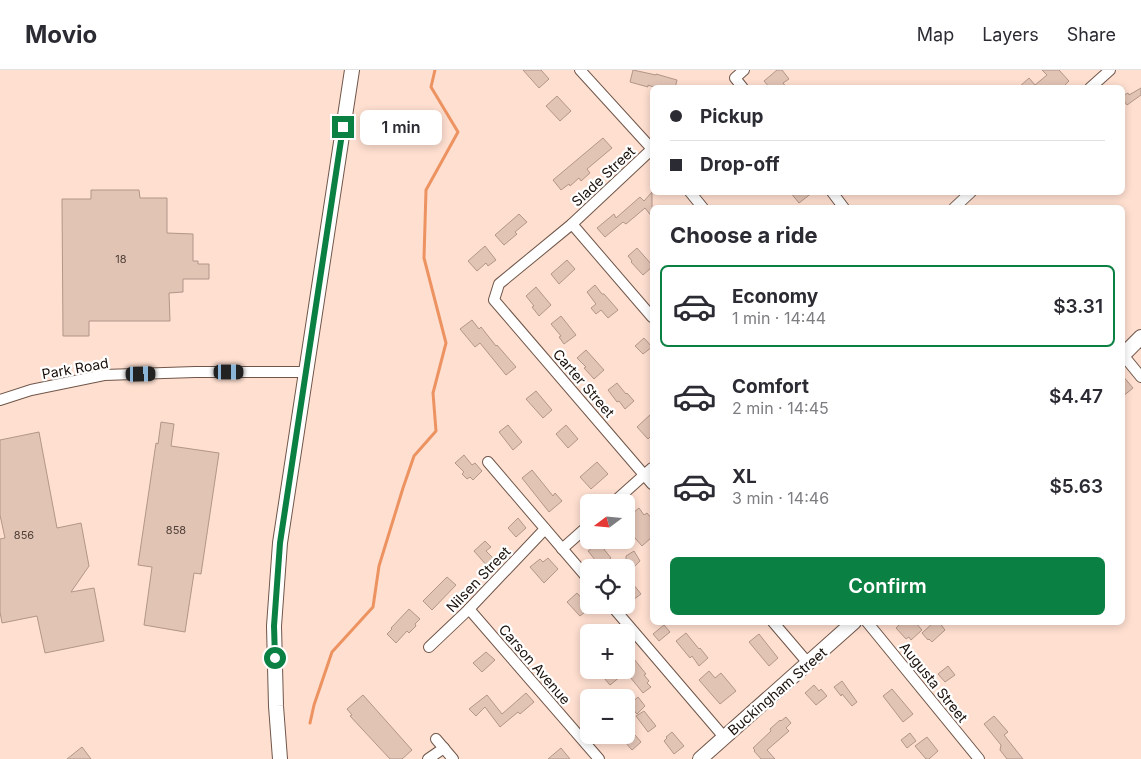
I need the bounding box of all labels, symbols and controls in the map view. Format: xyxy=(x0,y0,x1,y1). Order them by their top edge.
text: Movio xyxy=(25,20,97,49)
text: Map xyxy=(917,24,954,45)
text: Layers xyxy=(982,24,1039,45)
text: Share xyxy=(1067,24,1116,45)
text: Pickup xyxy=(700,105,763,128)
callout: 1 min xyxy=(360,110,443,144)
route end xyxy=(332,116,354,138)
text: 1 min xyxy=(381,117,421,137)
street label: Slade Street xyxy=(568,142,639,210)
text: Drop-off xyxy=(700,153,780,176)
text: Choose a ride xyxy=(670,222,818,248)
house number: 18 xyxy=(115,252,127,266)
icon: car xyxy=(672,284,717,329)
text: Economy xyxy=(732,285,818,308)
text: $3.31 xyxy=(1053,295,1103,318)
text: 1 min · 14:44 xyxy=(732,308,826,328)
street label: Carter Street xyxy=(550,345,619,421)
street label: Park Road xyxy=(40,354,110,382)
car xyxy=(214,365,244,380)
car xyxy=(125,366,156,382)
icon: car xyxy=(672,374,717,419)
text: Comfort xyxy=(732,375,809,398)
text: $4.47 xyxy=(1049,385,1103,408)
text: 2 min · 14:45 xyxy=(732,398,829,418)
icon: car xyxy=(672,464,717,509)
text: XL xyxy=(732,465,757,488)
text: $5.63 xyxy=(1049,475,1103,498)
text: 3 min · 14:46 xyxy=(732,488,829,508)
north arrow xyxy=(580,494,635,549)
map controls xyxy=(580,494,635,744)
house number: 858 xyxy=(166,523,186,537)
house number: 856 xyxy=(14,528,34,542)
street label: Nilsen Street xyxy=(442,542,514,615)
button: Confirm xyxy=(670,557,1105,615)
button: locate xyxy=(580,559,635,614)
street label: Carson Avenue xyxy=(496,620,574,708)
button: + xyxy=(580,624,635,679)
street label: Augusta Street xyxy=(897,639,972,726)
street label: Buckingham Street xyxy=(724,643,830,738)
route start xyxy=(264,647,286,669)
button: − xyxy=(580,689,635,744)

